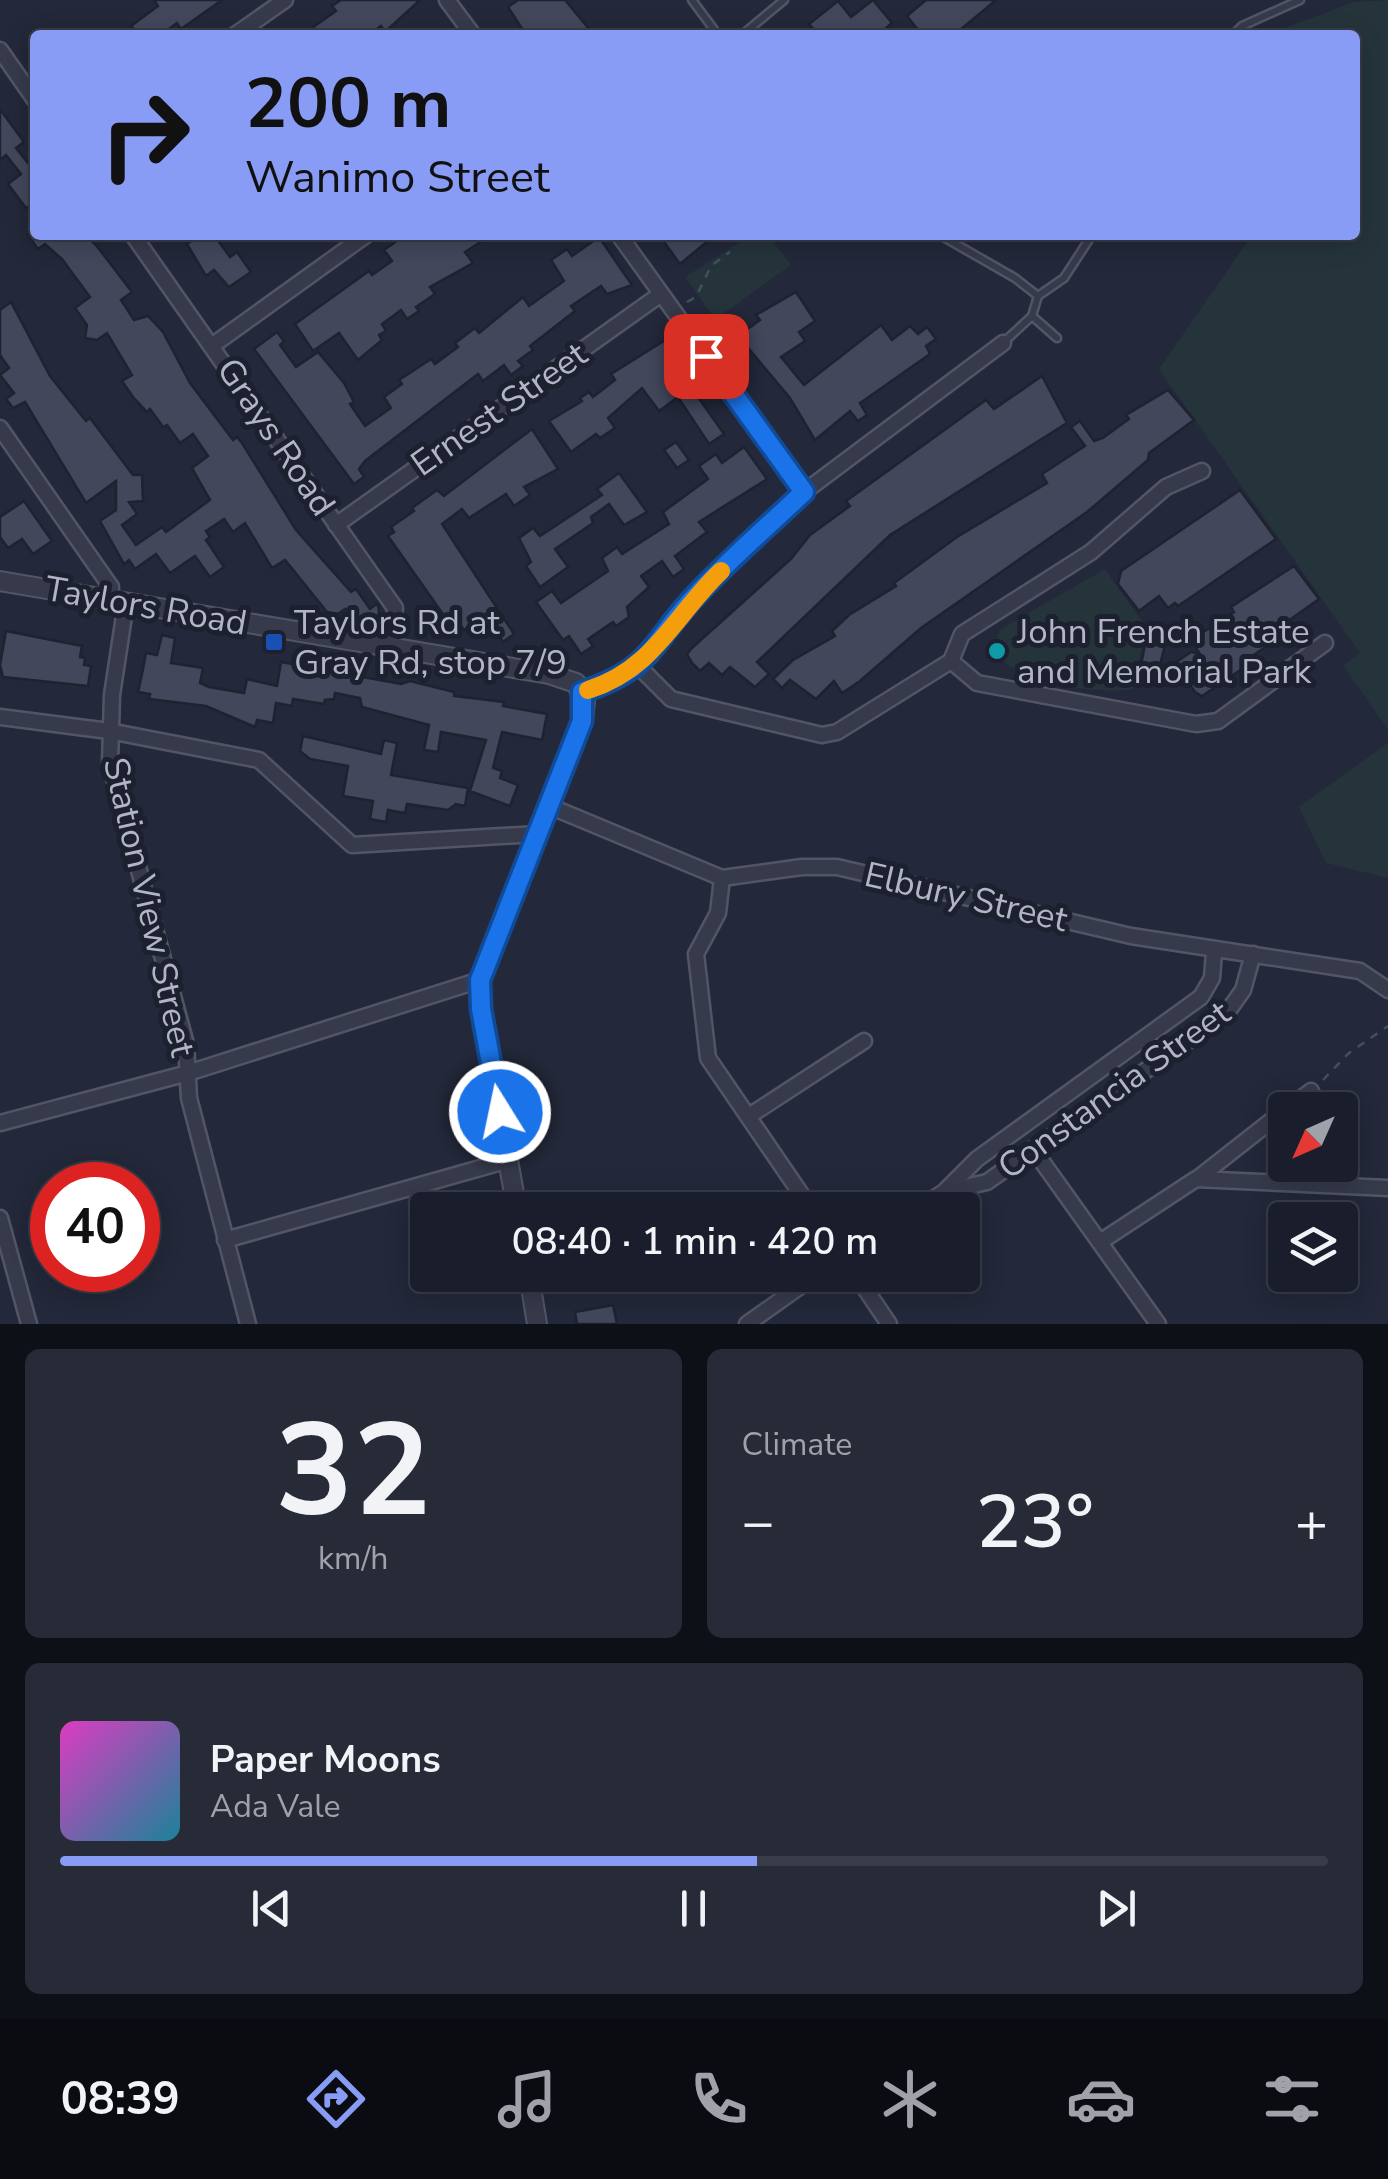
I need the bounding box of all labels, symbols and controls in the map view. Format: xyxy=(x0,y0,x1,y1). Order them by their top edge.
text: 200 m xyxy=(245,56,451,152)
icon: right xyxy=(80,70,210,200)
text: Wanimo Street xyxy=(245,147,550,208)
pin xyxy=(664,314,749,399)
icon: arrive xyxy=(679,329,734,384)
street label: Ernest Street xyxy=(402,331,597,487)
street label: Grays Road xyxy=(206,349,346,525)
street label: Taylors Road xyxy=(41,565,251,647)
place label: Taylors Rd at Gray Rd, stop 7/9 xyxy=(294,599,567,686)
place label: John French Estate and Memorial Park xyxy=(1016,608,1312,695)
marker: Taylors Rd at Gray Rd, stop 7/9 xyxy=(263,631,285,653)
marker: John French Estate and Memorial Park xyxy=(986,640,1008,662)
street label: Station View Street xyxy=(92,753,206,1062)
street label: Elbury Street xyxy=(860,851,1073,943)
street label: Constancia Street xyxy=(988,989,1240,1190)
position arrow xyxy=(448,1060,552,1164)
north arrow xyxy=(1268,1092,1358,1182)
map controls xyxy=(1268,1092,1358,1292)
speed limit sign: 40 xyxy=(30,1162,160,1292)
button: layers xyxy=(1268,1202,1358,1292)
text: 08:40 · 1 min · 420 m xyxy=(512,1216,878,1267)
text: 32 xyxy=(275,1383,431,1560)
text: Climate xyxy=(742,1423,852,1466)
text: 23° xyxy=(976,1471,1094,1573)
text: − xyxy=(742,1485,775,1560)
text: + xyxy=(1295,1485,1328,1560)
text: km/h xyxy=(318,1537,389,1580)
text: Paper Moons xyxy=(210,1734,441,1785)
text: Ada Vale xyxy=(210,1785,341,1828)
icon: previous xyxy=(244,1881,299,1936)
icon: pause xyxy=(666,1881,721,1936)
icon: next xyxy=(1089,1881,1144,1936)
icon: directions xyxy=(301,2064,371,2134)
icon: music xyxy=(492,2064,562,2134)
icon: phone xyxy=(684,2064,754,2134)
icon: climate xyxy=(875,2064,945,2134)
icon: car xyxy=(1066,2064,1136,2134)
icon: filters xyxy=(1257,2064,1327,2134)
text: 08:39 xyxy=(61,2069,180,2130)

